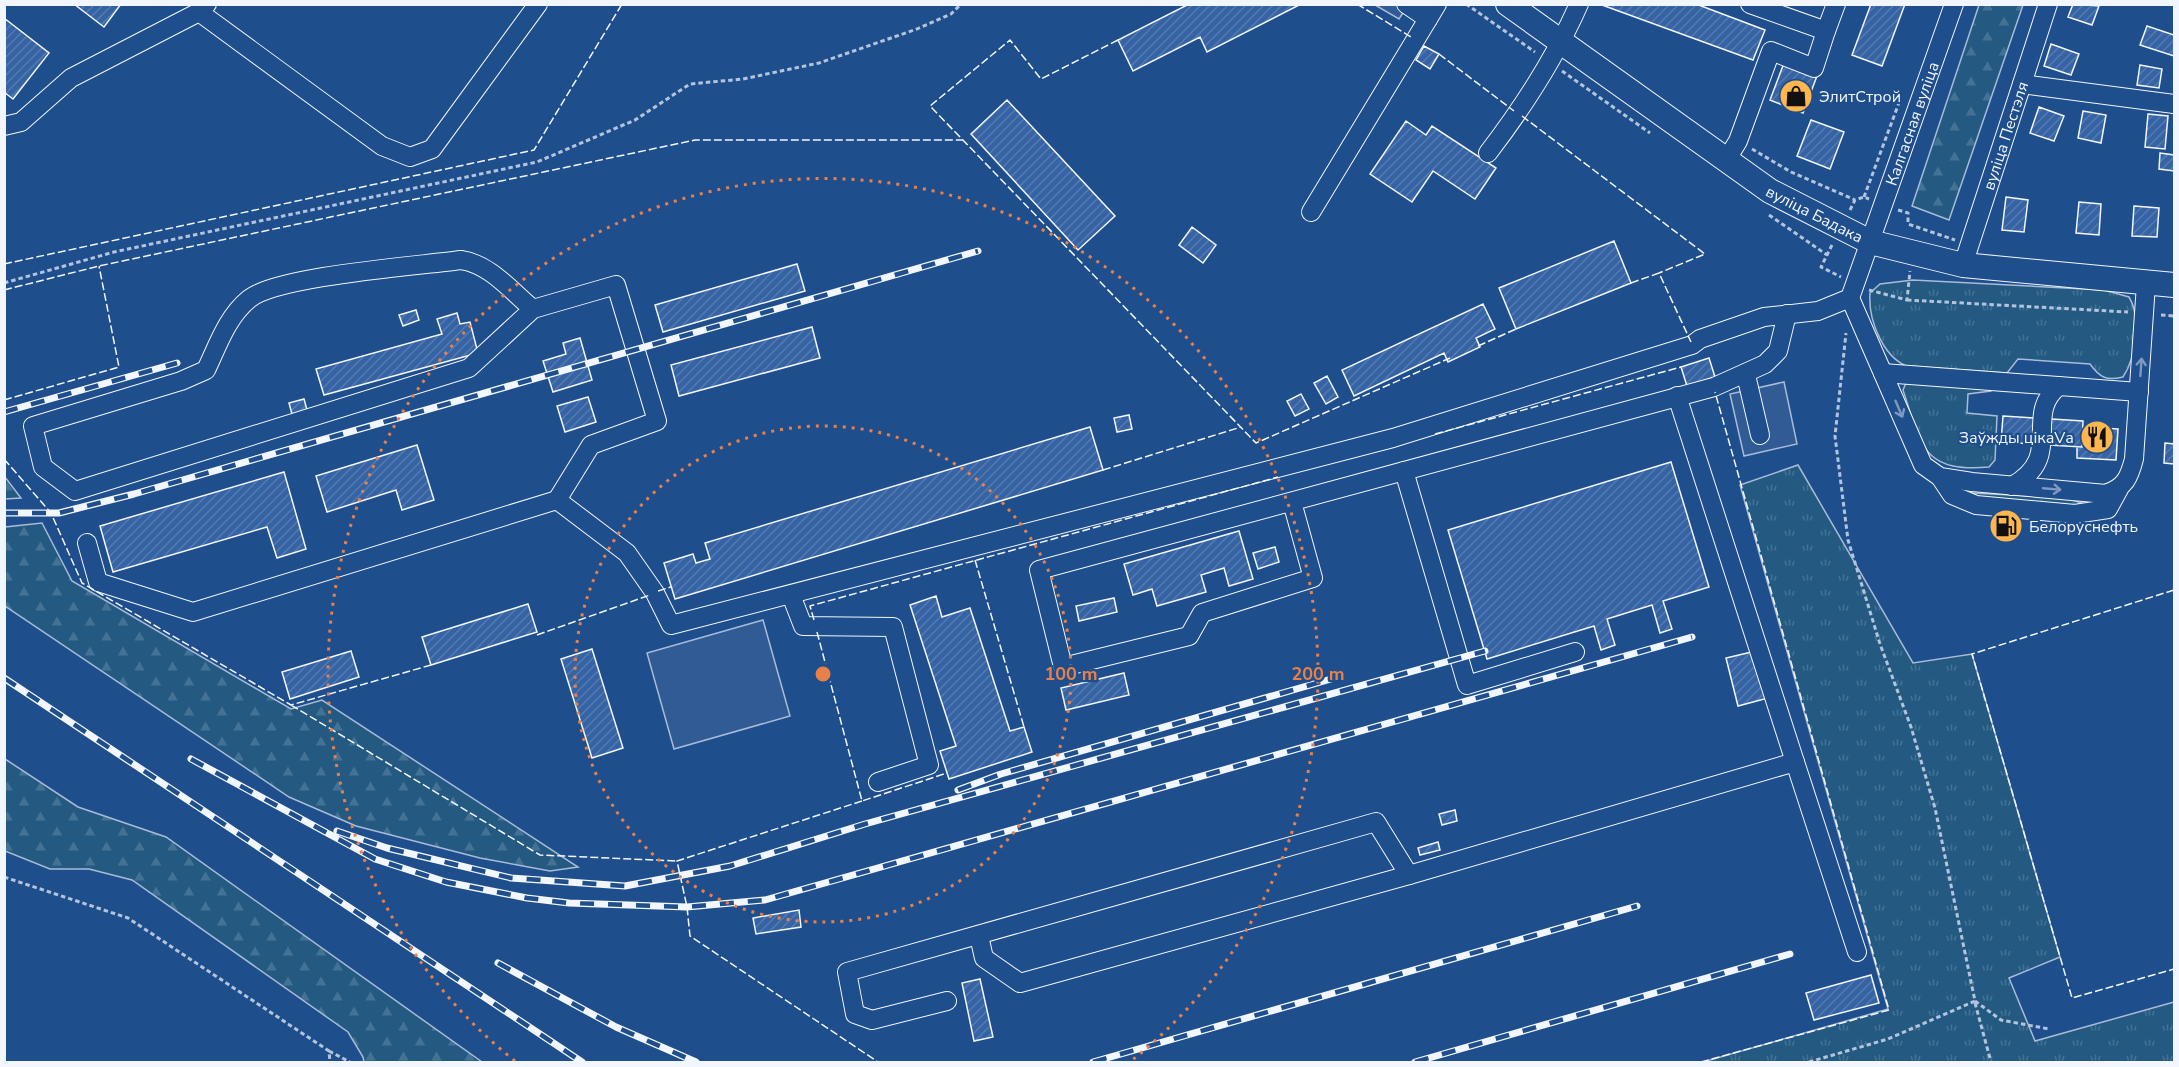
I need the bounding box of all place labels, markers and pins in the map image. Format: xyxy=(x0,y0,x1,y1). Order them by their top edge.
shop icon: ЭлитСтрой xyxy=(1778,78,1814,114)
place label: ЭлитСтрой xyxy=(1819,86,1901,108)
restaurant icon: Заўжды цікаVа xyxy=(2079,419,2115,455)
place label: Заўжды цікаVа xyxy=(1959,427,2074,449)
fuel station icon: Белоруснефть xyxy=(1988,508,2024,544)
place label: Белоруснефть xyxy=(2029,516,2138,538)
centre of rings xyxy=(813,664,833,684)

